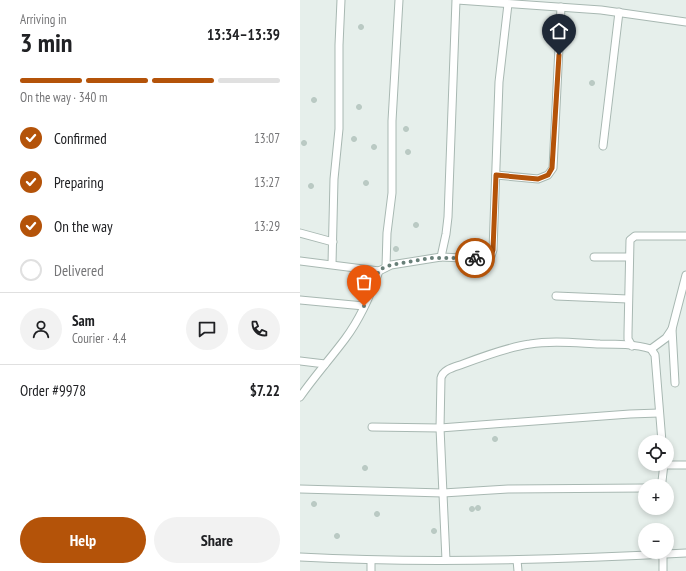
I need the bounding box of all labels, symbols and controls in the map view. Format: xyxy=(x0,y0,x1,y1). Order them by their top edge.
text: Arriving in xyxy=(20,11,67,28)
pin xyxy=(542,14,576,55)
icon: home xyxy=(548,20,570,42)
text: 13:34–13:39 xyxy=(207,25,280,44)
text: 3 min xyxy=(20,26,73,59)
text: On the way · 340 m xyxy=(20,89,107,106)
icon: check xyxy=(20,127,42,149)
text: Confirmed xyxy=(54,129,107,148)
text: 13:07 xyxy=(254,130,280,147)
icon: check xyxy=(20,171,42,193)
text: Preparing xyxy=(54,173,104,192)
text: 13:27 xyxy=(254,174,280,191)
icon: check xyxy=(20,215,42,237)
text: On the way xyxy=(54,217,113,236)
text: 13:29 xyxy=(254,218,280,235)
courier xyxy=(455,238,495,278)
icon: bike xyxy=(464,247,486,269)
text: Delivered xyxy=(54,261,104,280)
pin xyxy=(347,265,381,306)
icon: bag xyxy=(353,271,375,293)
button: person xyxy=(20,308,62,350)
button: chat xyxy=(186,308,228,350)
button: phone xyxy=(238,308,280,350)
text: Sam xyxy=(72,311,95,330)
text: Courier · 4.4 xyxy=(72,330,126,347)
text: Order #9978 xyxy=(20,381,86,400)
text: $7.22 xyxy=(250,381,280,400)
map controls xyxy=(638,435,674,559)
button: locate xyxy=(638,435,674,471)
button: + xyxy=(638,479,674,515)
button: Help xyxy=(20,517,146,563)
button: Share xyxy=(154,517,280,563)
button: − xyxy=(638,523,674,559)

